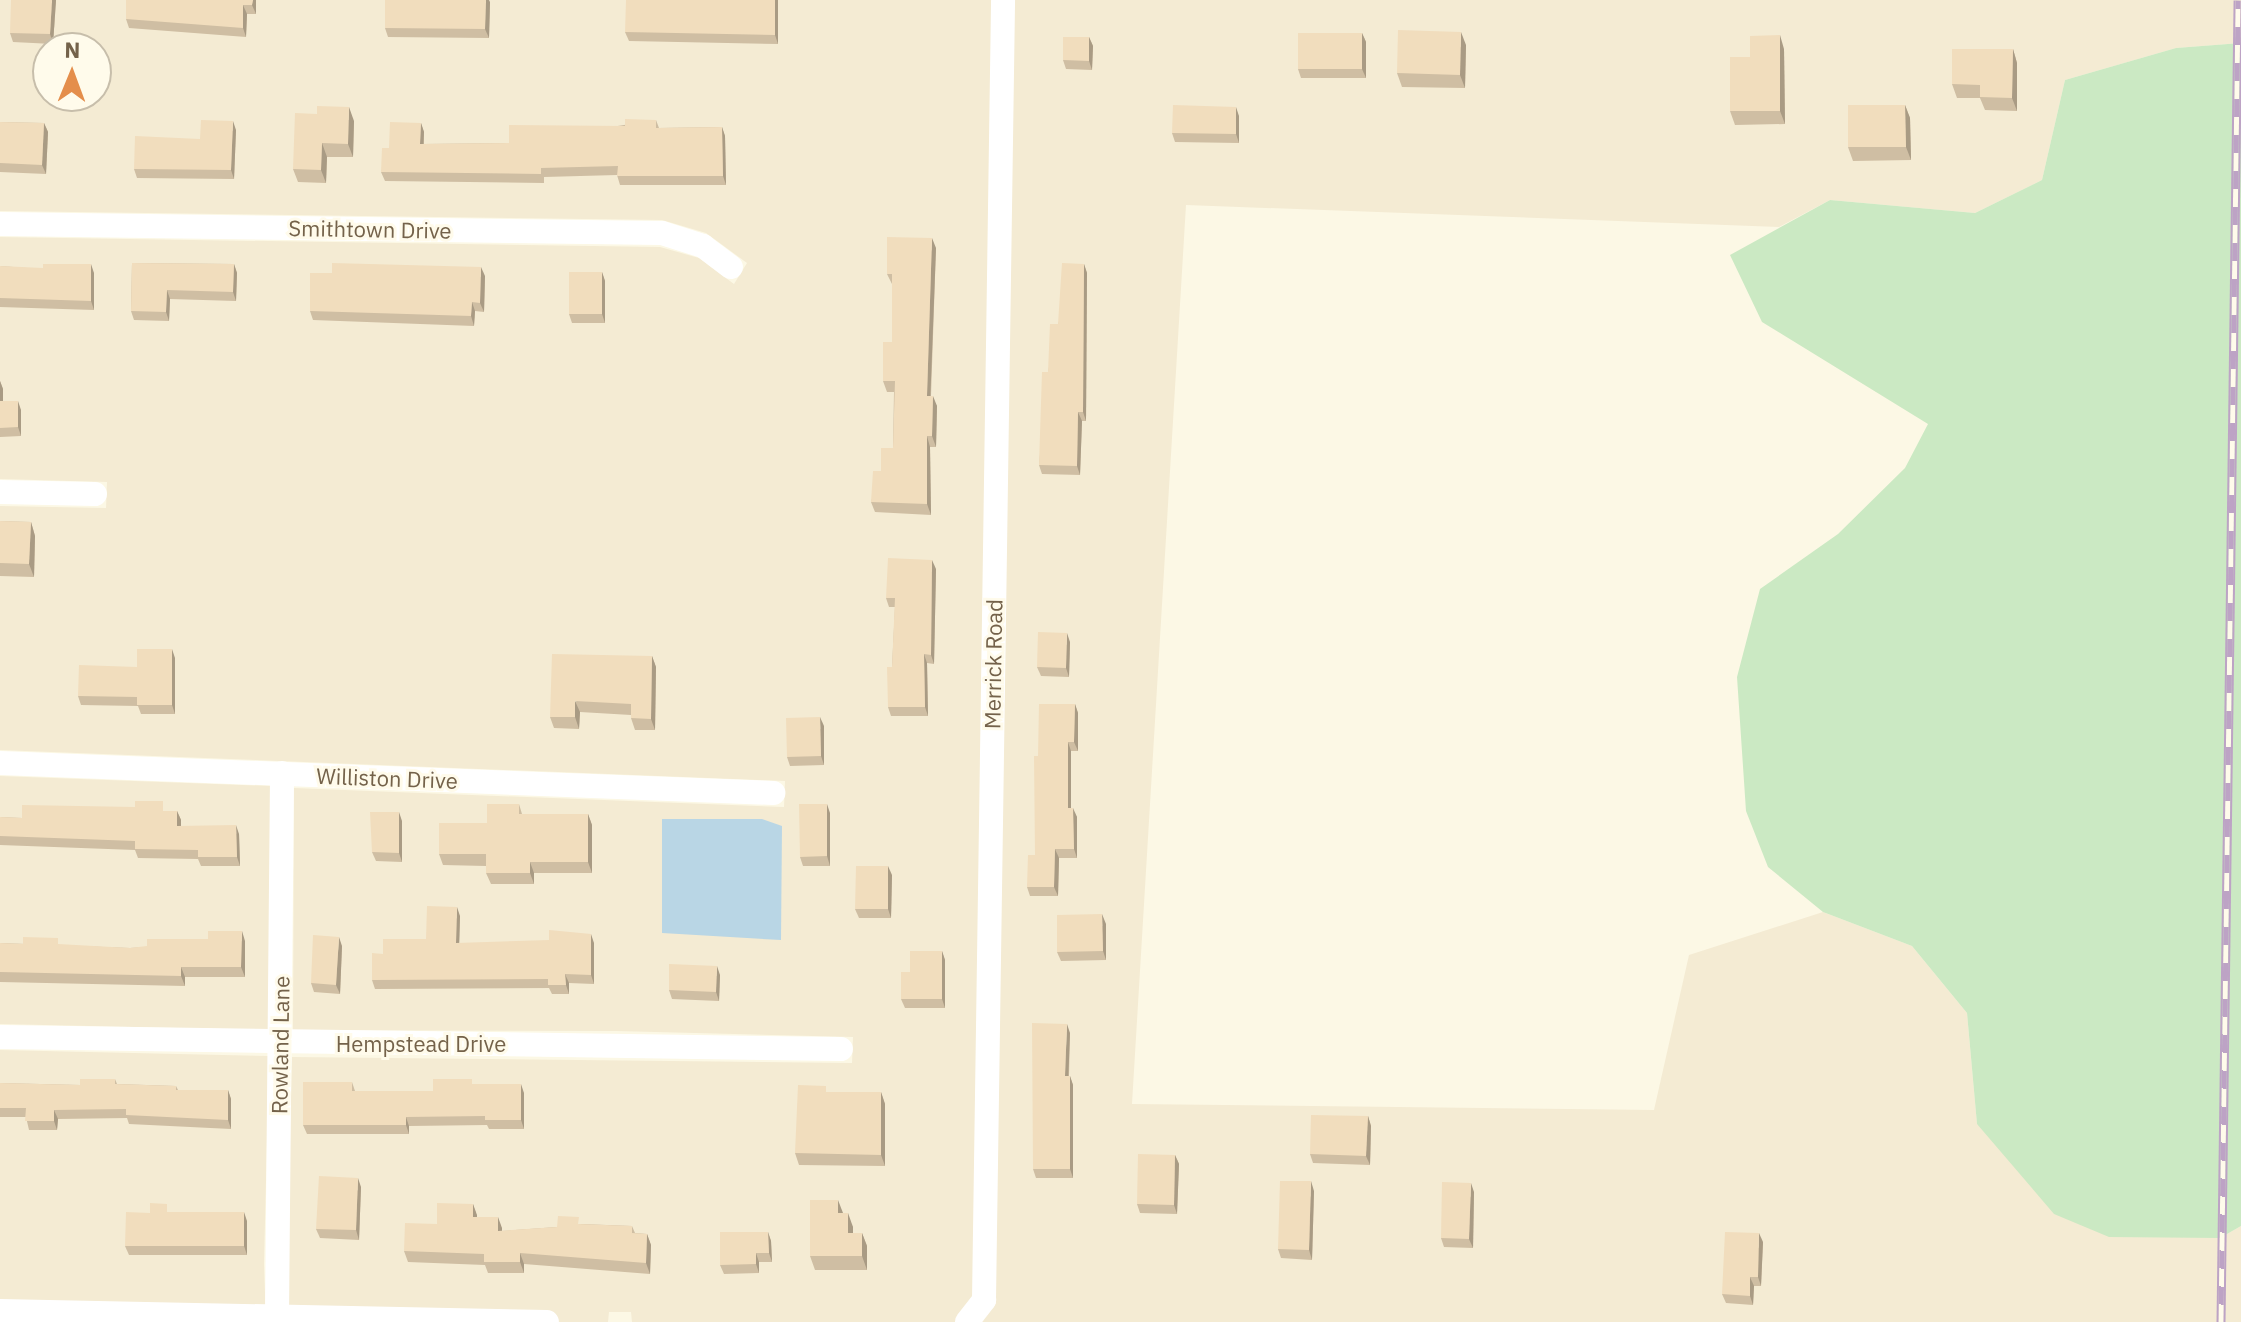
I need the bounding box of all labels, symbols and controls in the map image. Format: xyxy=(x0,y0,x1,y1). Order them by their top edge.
north arrow xyxy=(32,32,112,112)
text: N xyxy=(64,35,81,64)
street label: Smithtown Drive xyxy=(288,214,452,244)
street label: Merrick Road xyxy=(979,599,1007,729)
street label: Williston Drive xyxy=(316,762,458,794)
street label: Rowland Lane xyxy=(266,976,294,1114)
street label: Hempstead Drive xyxy=(336,1031,506,1057)

